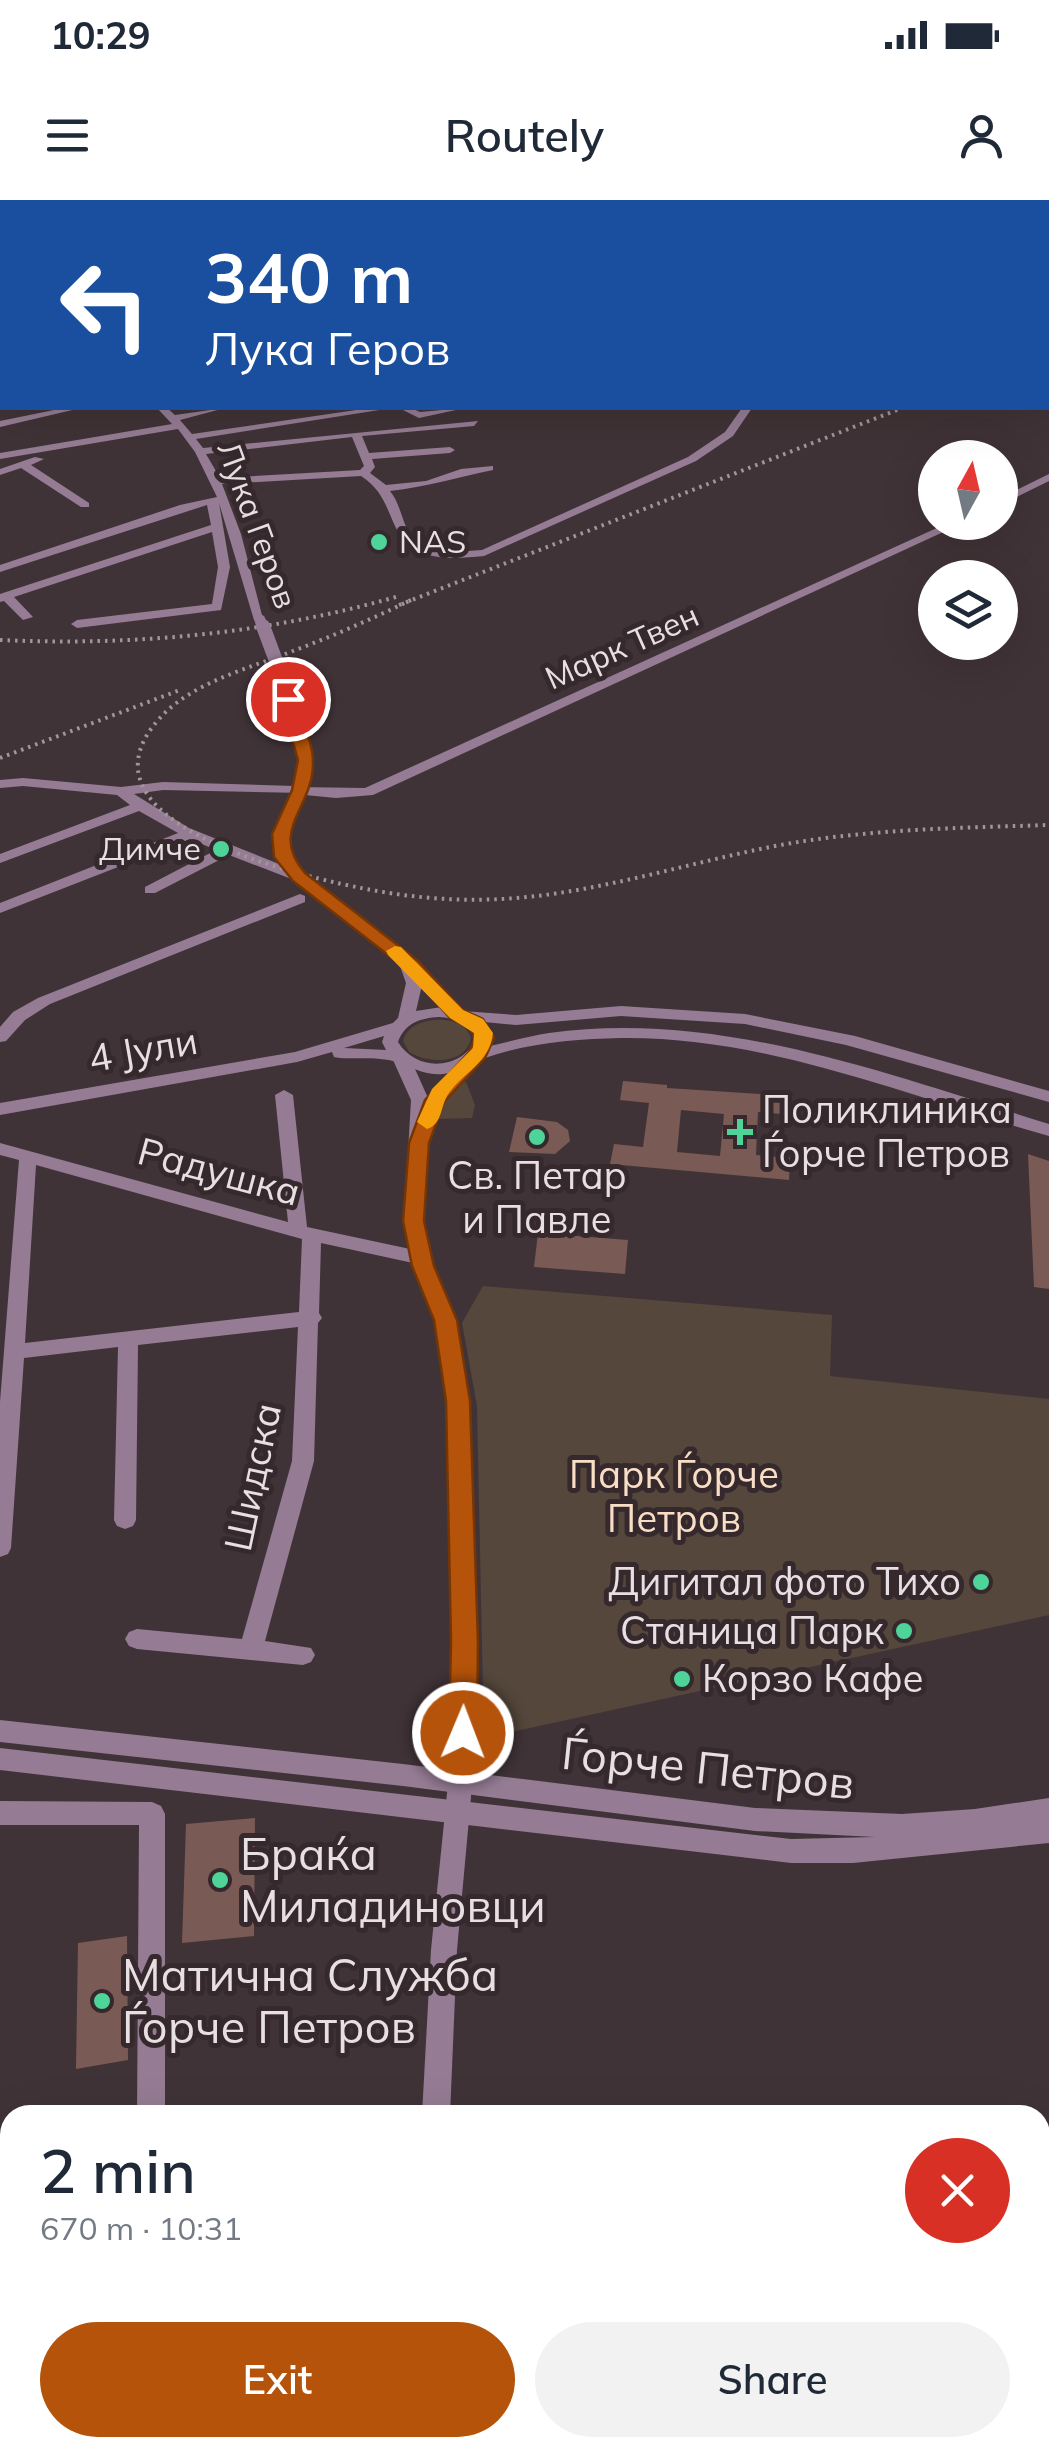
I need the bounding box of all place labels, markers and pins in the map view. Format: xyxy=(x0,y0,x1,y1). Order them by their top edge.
place label: NAS xyxy=(399,521,466,561)
marker: NAS xyxy=(368,531,390,553)
pin xyxy=(246,657,331,742)
place label: Димче xyxy=(99,828,201,868)
marker: Димче xyxy=(210,838,232,860)
place label: Поликлиника Ѓорче Петров xyxy=(762,1085,1012,1177)
marker: Поликлиника Ѓорче Петров xyxy=(727,1119,753,1145)
marker: Св. Петар и Павле xyxy=(526,1126,548,1148)
place label: Св. Петар и Павле xyxy=(447,1151,627,1243)
place label: Дигитал фото Тихо xyxy=(608,1557,961,1605)
marker: Дигитал фото Тихо xyxy=(970,1571,992,1593)
place label: Станица Парк xyxy=(620,1606,885,1654)
marker: Станица Парк xyxy=(893,1620,915,1642)
place label: Корзо Кафе xyxy=(702,1654,924,1702)
marker: Корзо Кафе xyxy=(671,1668,693,1690)
place label: Браќа Миладиновци xyxy=(240,1825,546,1933)
marker: Браќа Миладиновци xyxy=(209,1869,231,1891)
place label: Матична Служба Ѓорче Петров xyxy=(122,1946,498,2054)
marker: Матична Служба Ѓорче Петров xyxy=(91,1990,113,2012)

